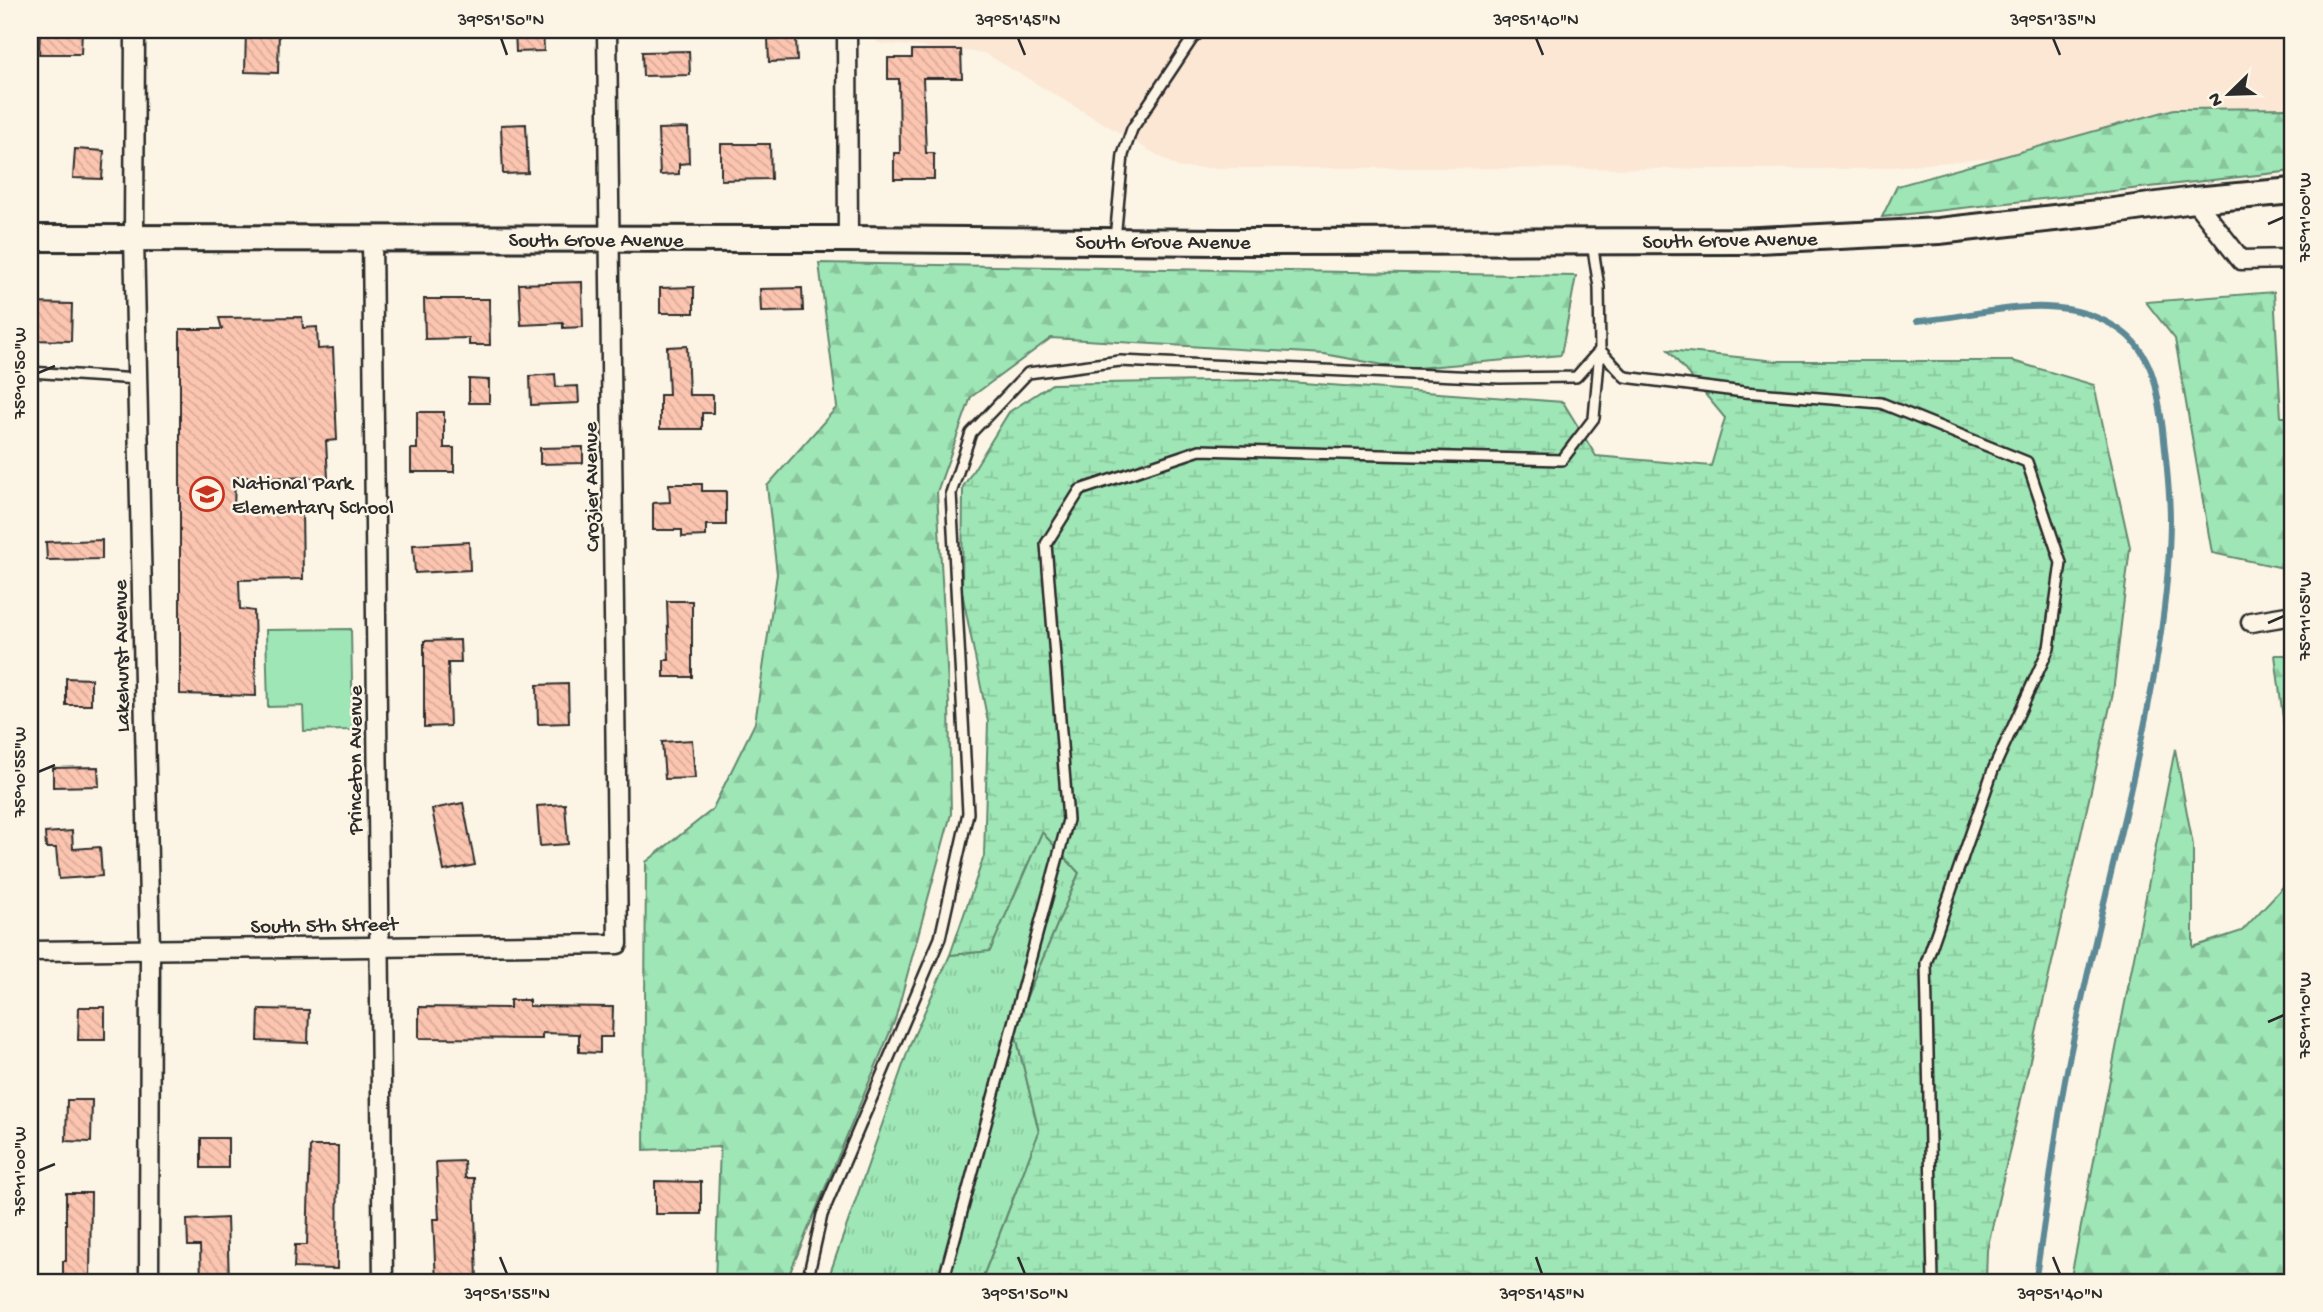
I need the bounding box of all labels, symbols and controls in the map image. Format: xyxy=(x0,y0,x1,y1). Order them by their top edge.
text: 39°51'50"N xyxy=(457,11,544,32)
text: 39°51'45"N xyxy=(975,11,1060,32)
text: 39°51'40"N xyxy=(1492,11,1579,32)
text: 39°51'35"N xyxy=(2009,11,2096,32)
north arrow xyxy=(2194,60,2264,130)
text: N xyxy=(2204,89,2230,109)
text: 75°11'00"W xyxy=(2296,172,2317,263)
street label: South Grove Avenue xyxy=(1642,228,1819,257)
street label: South Grove Avenue xyxy=(508,230,685,255)
street label: South Grove Avenue xyxy=(1075,232,1252,257)
text: 75°10'50"W xyxy=(11,327,32,420)
street label: Crozier Avenue xyxy=(580,421,607,552)
place label: National Park Elementary School xyxy=(232,473,394,522)
school or university icon: National Park Elementary School xyxy=(188,475,226,513)
text: 75°11'05"W xyxy=(2296,572,2317,661)
street label: Lakehurst Avenue xyxy=(110,578,137,732)
street label: Princeton Avenue xyxy=(345,684,370,836)
text: 75°10'55"W xyxy=(11,727,32,818)
street label: South 5th Street xyxy=(250,914,400,941)
text: 75°11'10"W xyxy=(2296,972,2317,1059)
text: 75°11'00"W xyxy=(11,1126,32,1217)
text: 39°51'55"N xyxy=(463,1285,550,1306)
text: 39°51'50"N xyxy=(981,1285,1068,1306)
text: 39°51'45"N xyxy=(1499,1285,1584,1306)
text: 39°51'40"N xyxy=(2016,1285,2103,1306)

